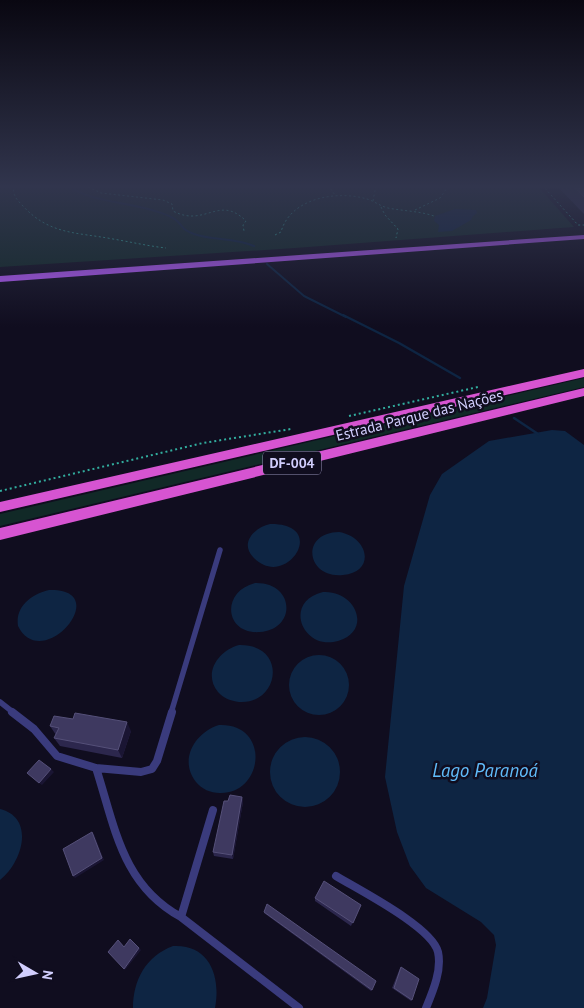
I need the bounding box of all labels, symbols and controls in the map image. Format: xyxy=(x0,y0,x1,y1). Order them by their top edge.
street label: Estrada Parque das Nações xyxy=(334,385,504,445)
road number: DF-004 xyxy=(263,452,321,474)
water label: Lago Paranoá xyxy=(432,758,539,782)
north arrow xyxy=(10,948,60,998)
text: N xyxy=(38,969,57,981)

